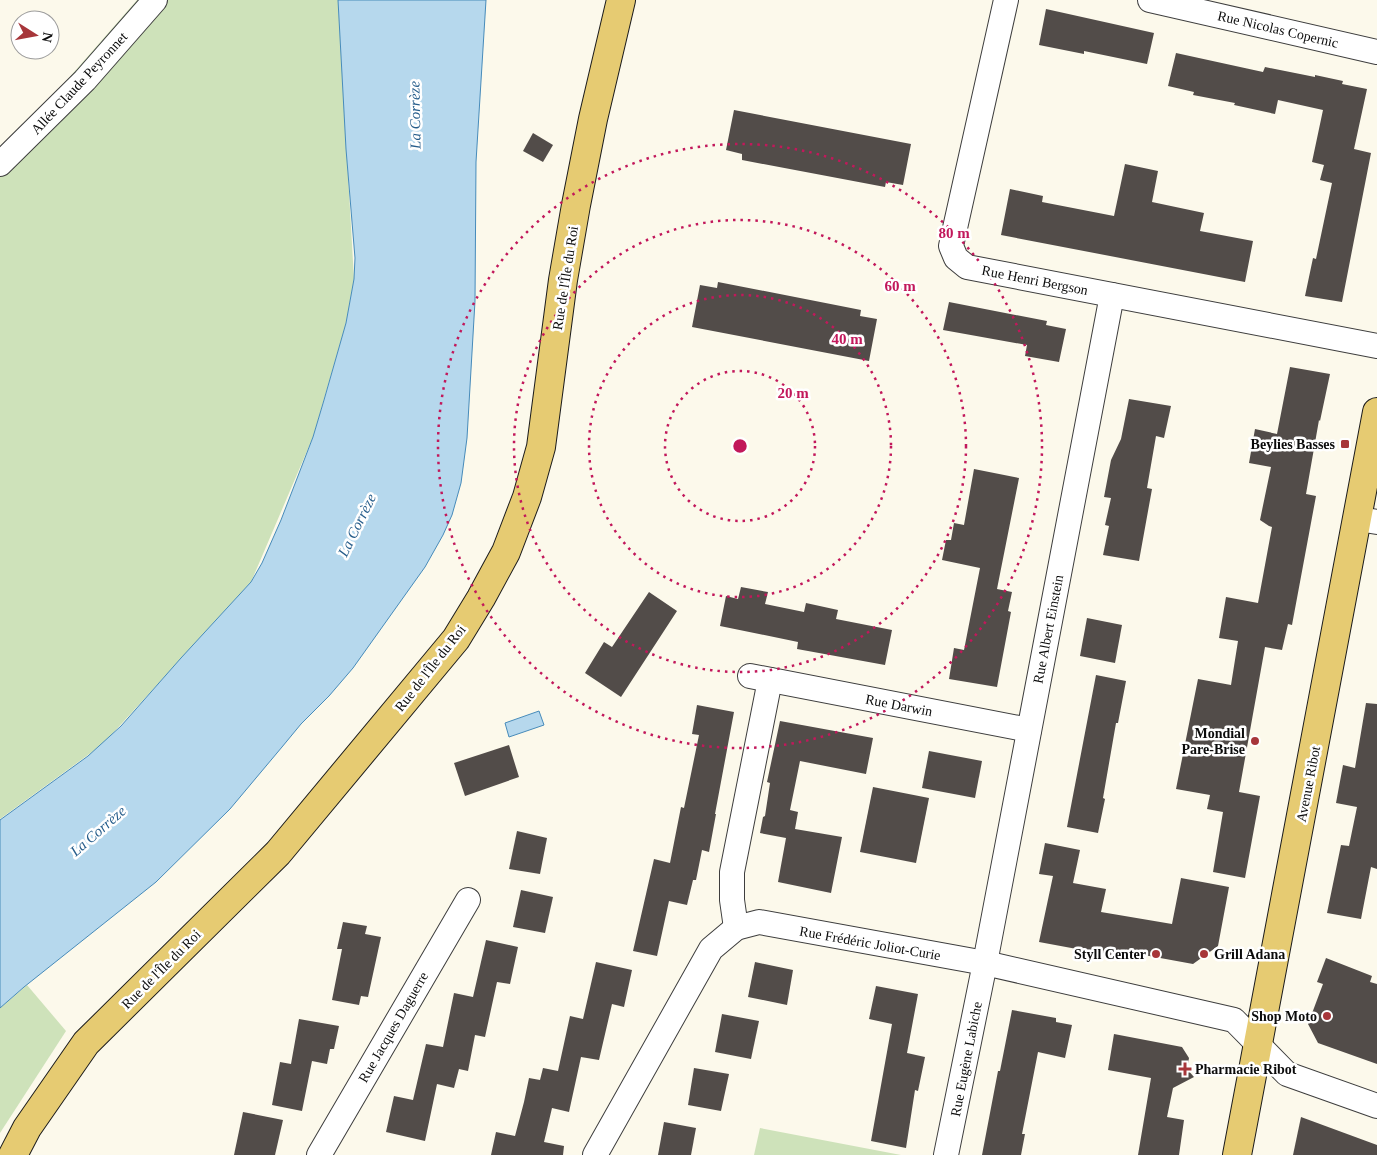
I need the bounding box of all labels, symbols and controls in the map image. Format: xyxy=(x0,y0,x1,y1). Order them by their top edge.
street label: Rue Nicolas Copernic xyxy=(1216,8,1340,51)
north arrow xyxy=(10,10,60,60)
street label: Allée Claude Peyronnet xyxy=(28,29,131,137)
text: N xyxy=(39,31,56,44)
water label: La Corrèze xyxy=(406,81,424,150)
street label: Rue de l'Île du Roi xyxy=(549,225,581,331)
text: 80 m xyxy=(938,225,970,241)
street label: Rue Henri Bergson xyxy=(981,263,1089,298)
text: 60 m xyxy=(884,278,916,294)
text: 40 m xyxy=(831,331,863,347)
text: 20 m xyxy=(777,385,809,401)
centre of rings xyxy=(731,437,749,455)
place label: Beylies Basses xyxy=(1251,437,1336,452)
marker: Beylies Basses xyxy=(1339,438,1351,450)
water label: La Corrèze xyxy=(334,491,379,560)
street label: Rue Albert Einstein xyxy=(1031,573,1066,685)
street label: Rue de l'Île du Roi xyxy=(391,622,469,714)
street label: Rue Darwin xyxy=(864,692,934,719)
place label: Mondial Pare-Brise xyxy=(1182,726,1245,757)
marker: Mondial Pare-Brise xyxy=(1249,735,1261,747)
street label: Avenue Ribot xyxy=(1294,745,1323,823)
water label: La Corrèze xyxy=(66,802,129,860)
street label: Rue Frédéric Joliot-Curie xyxy=(798,924,942,963)
street label: Rue de l'Île du Roi xyxy=(118,926,204,1012)
place label: Styll Center xyxy=(1074,947,1146,962)
place label: Grill Adana xyxy=(1214,947,1285,962)
marker: Styll Center xyxy=(1150,948,1162,960)
marker: Grill Adana xyxy=(1198,948,1210,960)
street label: Rue Jacques Daguerre xyxy=(356,969,431,1085)
street label: Rue Eugène Labiche xyxy=(948,1000,985,1118)
place label: Shop Moto xyxy=(1251,1009,1317,1024)
marker: Shop Moto xyxy=(1321,1010,1333,1022)
place label: Pharmacie Ribot xyxy=(1195,1062,1297,1077)
marker: Pharmacie Ribot xyxy=(1179,1063,1191,1075)

